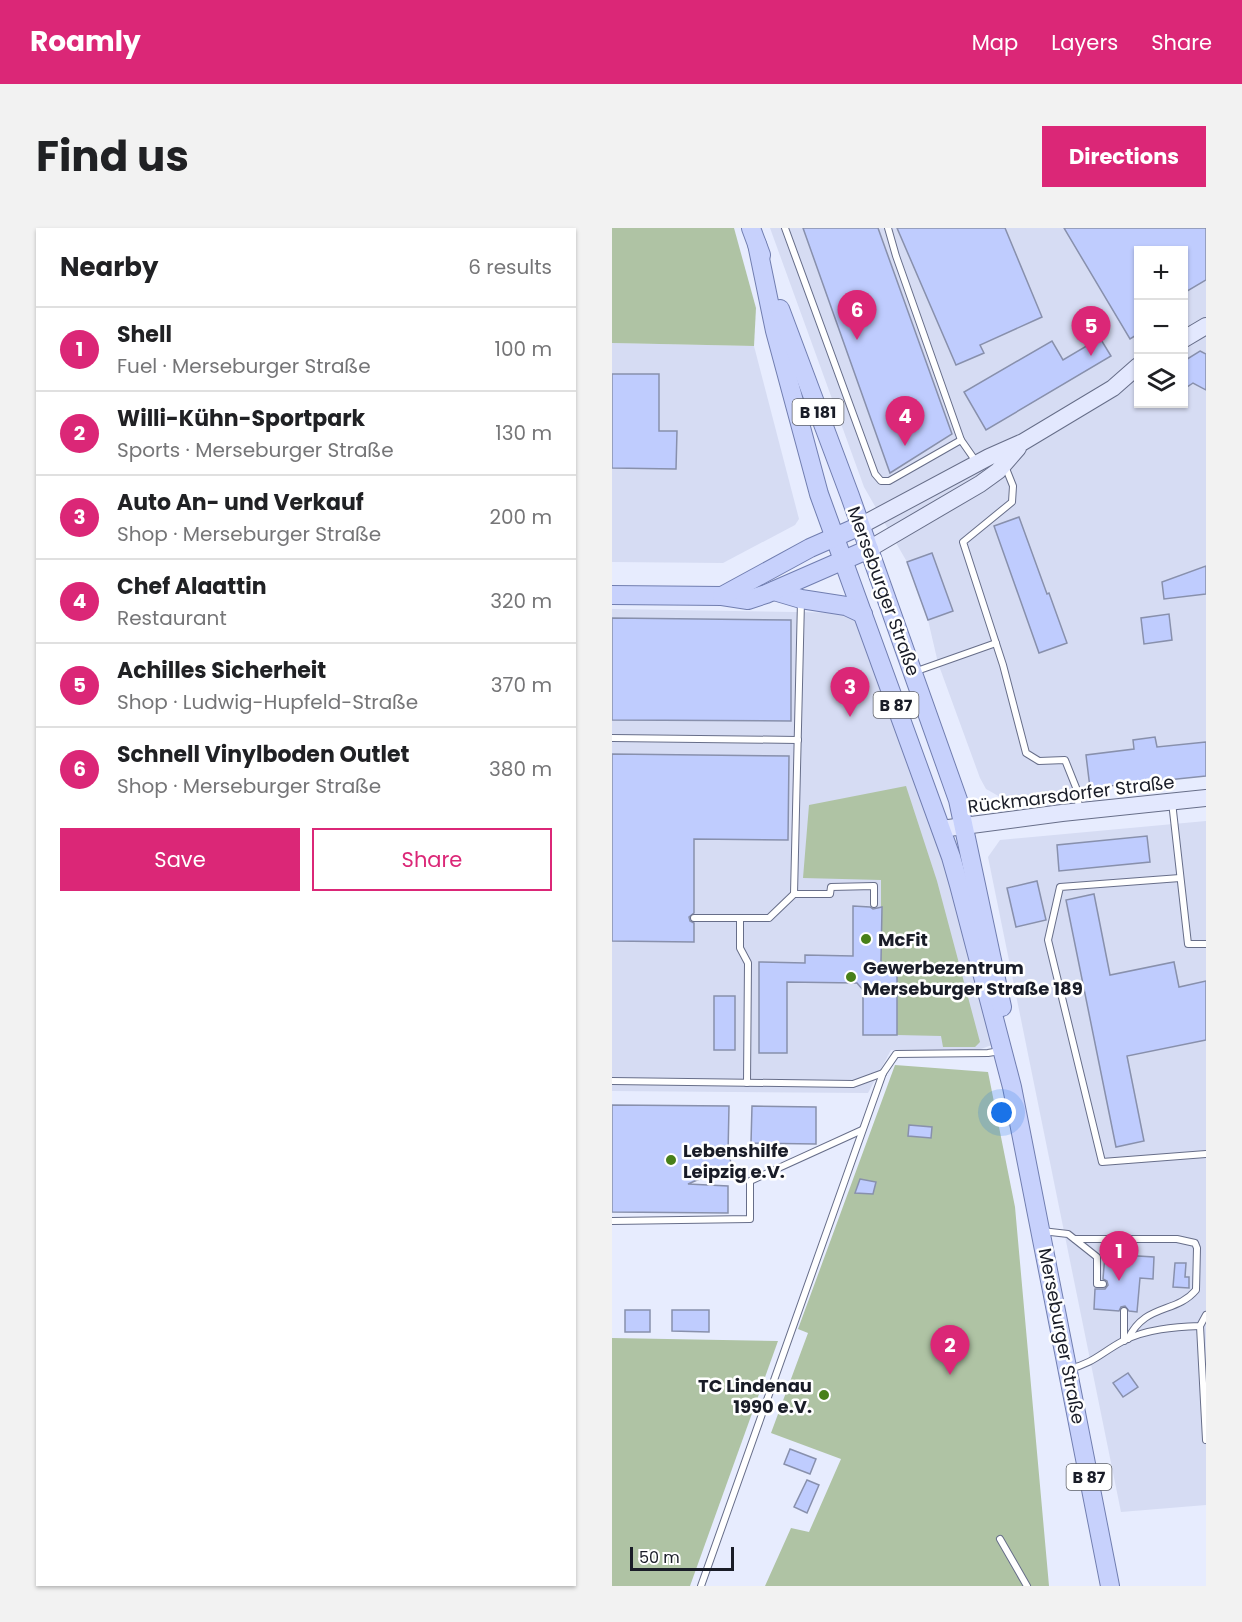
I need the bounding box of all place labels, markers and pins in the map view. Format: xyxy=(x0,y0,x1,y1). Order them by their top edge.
pin: 6 xyxy=(838,291,876,340)
pin: 5 xyxy=(1072,306,1110,356)
pin: 4 xyxy=(886,396,924,446)
pin: 3 xyxy=(830,668,870,717)
place label: McFit xyxy=(878,927,928,952)
marker: McFit xyxy=(859,932,873,946)
place label: Gewerbezentrum Merseburger Straße 189 xyxy=(863,955,1083,1001)
marker: Gewerbezentrum Merseburger Straße 189 xyxy=(844,970,858,984)
place label: Lebenshilfe Leipzig e.V. xyxy=(683,1138,788,1184)
marker: Lebenshilfe Leipzig e.V. xyxy=(664,1153,678,1167)
pin: 1 xyxy=(1100,1232,1138,1281)
pin: 2 xyxy=(930,1326,970,1375)
place label: TC Lindenau 1990 e.V. xyxy=(698,1373,812,1419)
marker: TC Lindenau 1990 e.V. xyxy=(817,1388,831,1402)

